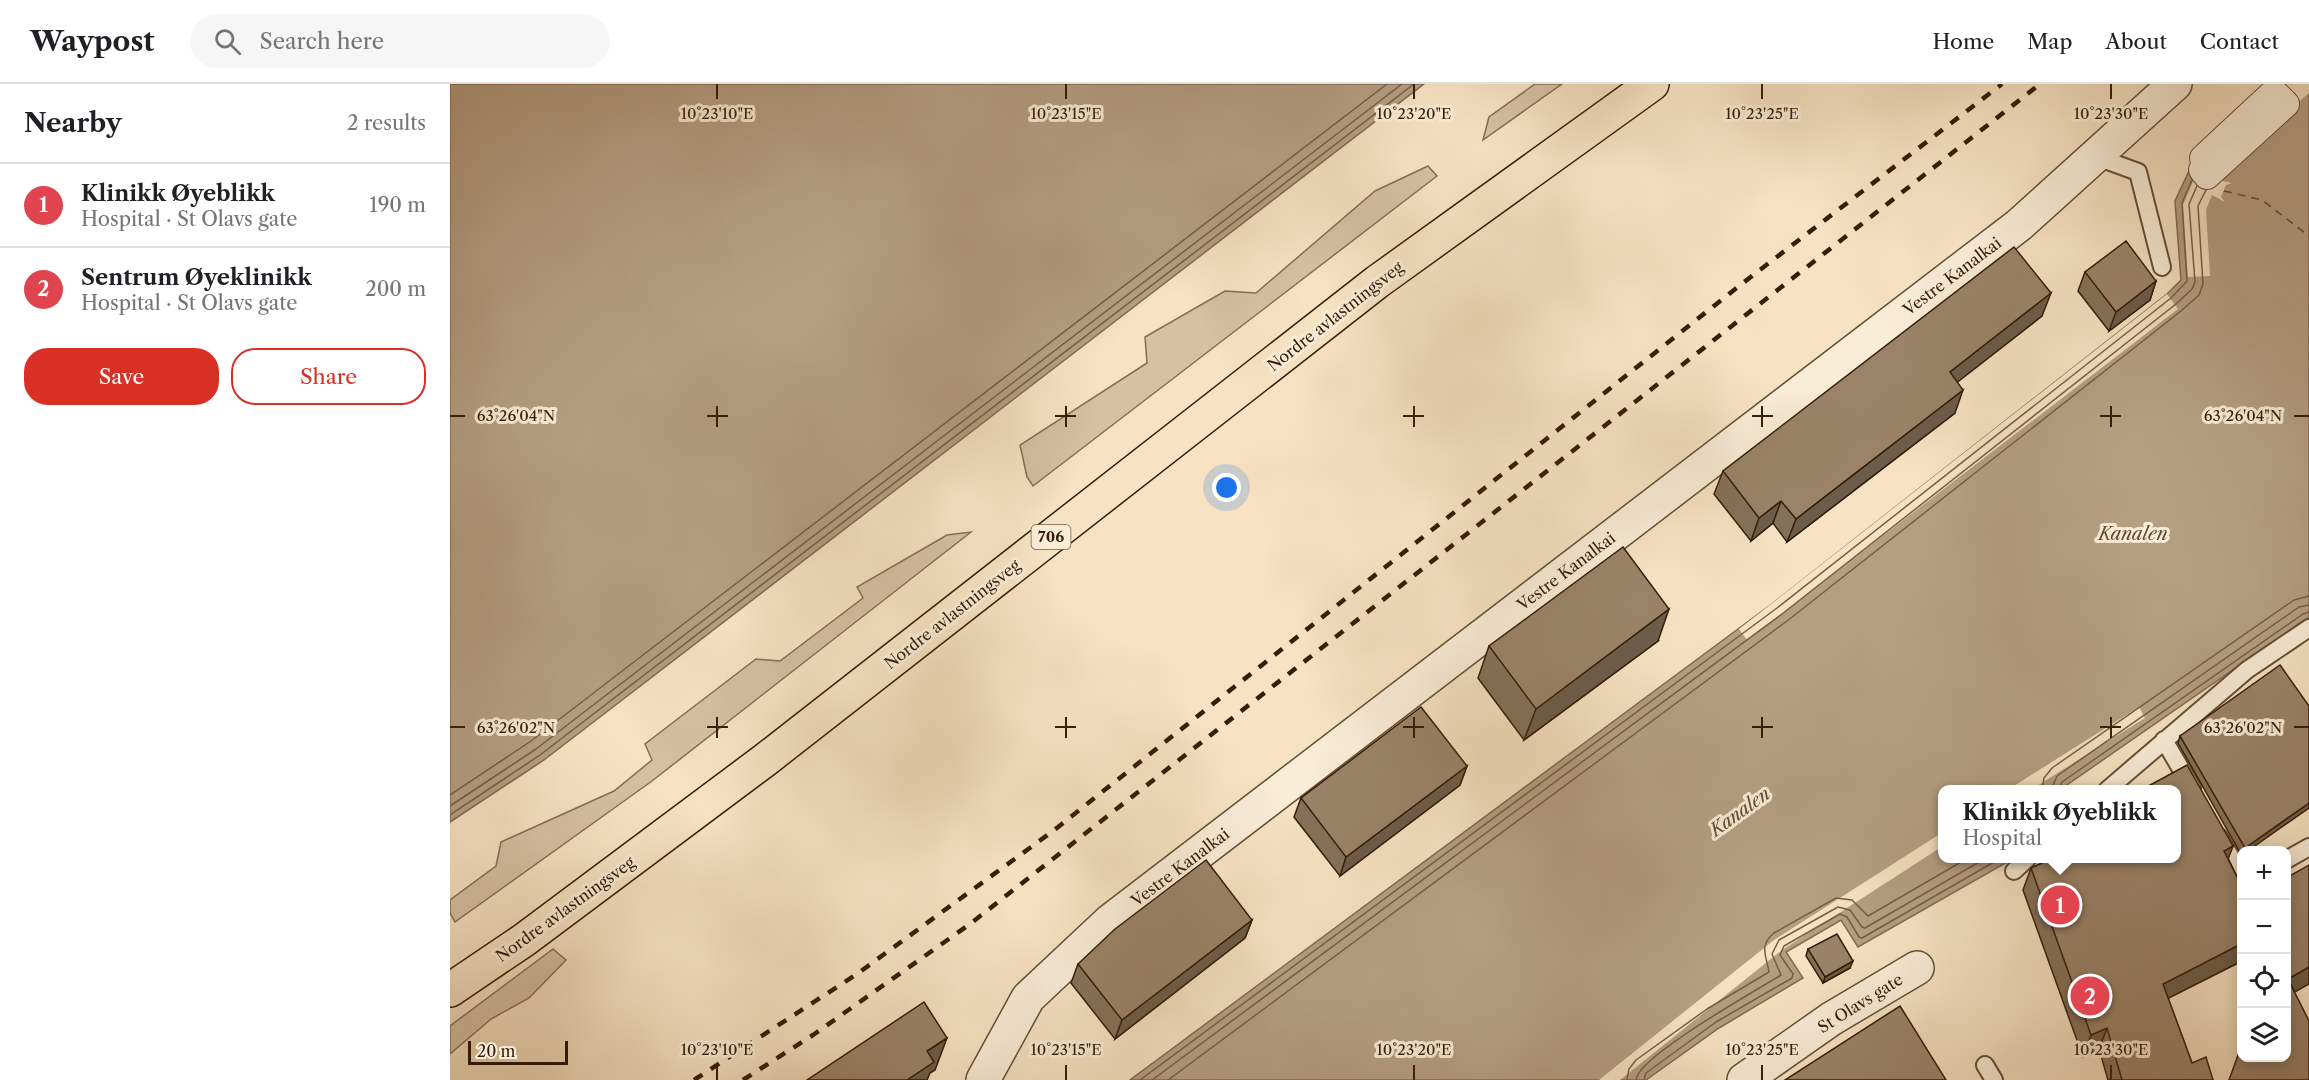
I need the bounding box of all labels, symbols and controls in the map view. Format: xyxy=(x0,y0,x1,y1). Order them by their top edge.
search box xyxy=(190,14,610,68)
text: Waypost xyxy=(30,24,154,58)
icon: search xyxy=(211,25,244,58)
text: Search here xyxy=(259,28,384,55)
text: Home xyxy=(1933,29,1994,54)
text: Map xyxy=(2027,29,2072,54)
text: About xyxy=(2105,29,2167,54)
text: Contact xyxy=(2200,29,2279,54)
text: 10°23'10"E xyxy=(681,104,753,123)
text: 10°23'15"E xyxy=(1030,104,1102,123)
text: 10°23'20"E xyxy=(1377,104,1451,123)
text: 10°23'25"E xyxy=(1725,104,1799,123)
text: 10°23'30"E xyxy=(2074,104,2148,123)
text: Nearby xyxy=(24,107,122,139)
text: 2 results xyxy=(347,111,426,135)
text: Klinikk Øyeblikk xyxy=(81,180,275,207)
text: 1 xyxy=(39,193,48,217)
text: 190 m xyxy=(369,193,426,217)
text: Hospital · St Olavs gate xyxy=(81,207,297,231)
street label: Vestre Kanalkai xyxy=(1898,233,2005,320)
street label: Nordre avlastningsveg xyxy=(1263,256,1407,375)
text: Sentrum Øyeklinikk xyxy=(81,264,312,291)
text: 2 xyxy=(38,277,49,301)
text: 200 m xyxy=(365,277,426,301)
text: Hospital · St Olavs gate xyxy=(81,291,297,315)
button: Save xyxy=(24,348,219,405)
button: Share xyxy=(231,348,426,405)
text: 63°26'04"N xyxy=(477,406,555,425)
text: 63°26'04"N xyxy=(2204,406,2282,425)
your location xyxy=(1212,473,1241,502)
water label: Kanalen xyxy=(2096,523,2168,545)
road number: 706 xyxy=(1032,525,1070,549)
street label: Vestre Kanalkai xyxy=(1512,528,1619,615)
street label: Nordre avlastningsveg xyxy=(880,554,1024,673)
text: 63°26'02"N xyxy=(477,718,555,737)
text: 63°26'02"N xyxy=(2204,718,2282,737)
water label: Kanalen xyxy=(1704,783,1775,842)
popup xyxy=(1938,785,2181,863)
text: Klinikk Øyeblikk xyxy=(1962,799,2157,826)
street label: Vestre Kanalkai xyxy=(1126,824,1233,911)
text: Hospital xyxy=(1962,826,2042,850)
map controls xyxy=(2237,846,2291,1062)
button: + xyxy=(2237,846,2291,900)
street label: Nordre avlastningsveg xyxy=(492,852,639,966)
pin: 1 xyxy=(2040,882,2080,928)
button: − xyxy=(2237,900,2291,954)
button: locate xyxy=(2237,954,2291,1008)
street label: St Olavs gate xyxy=(1814,969,1906,1037)
pin: 2 xyxy=(2070,974,2110,1018)
button: layers xyxy=(2237,1008,2291,1062)
scale bar xyxy=(468,1038,568,1066)
text: 10°23'10"E xyxy=(681,1040,753,1059)
text: 10°23'15"E xyxy=(1030,1040,1102,1059)
text: 10°23'20"E xyxy=(1377,1040,1451,1059)
text: 10°23'25"E xyxy=(1725,1040,1799,1059)
text: 10°23'30"E xyxy=(2074,1040,2148,1059)
text: 20 m xyxy=(477,1041,516,1061)

